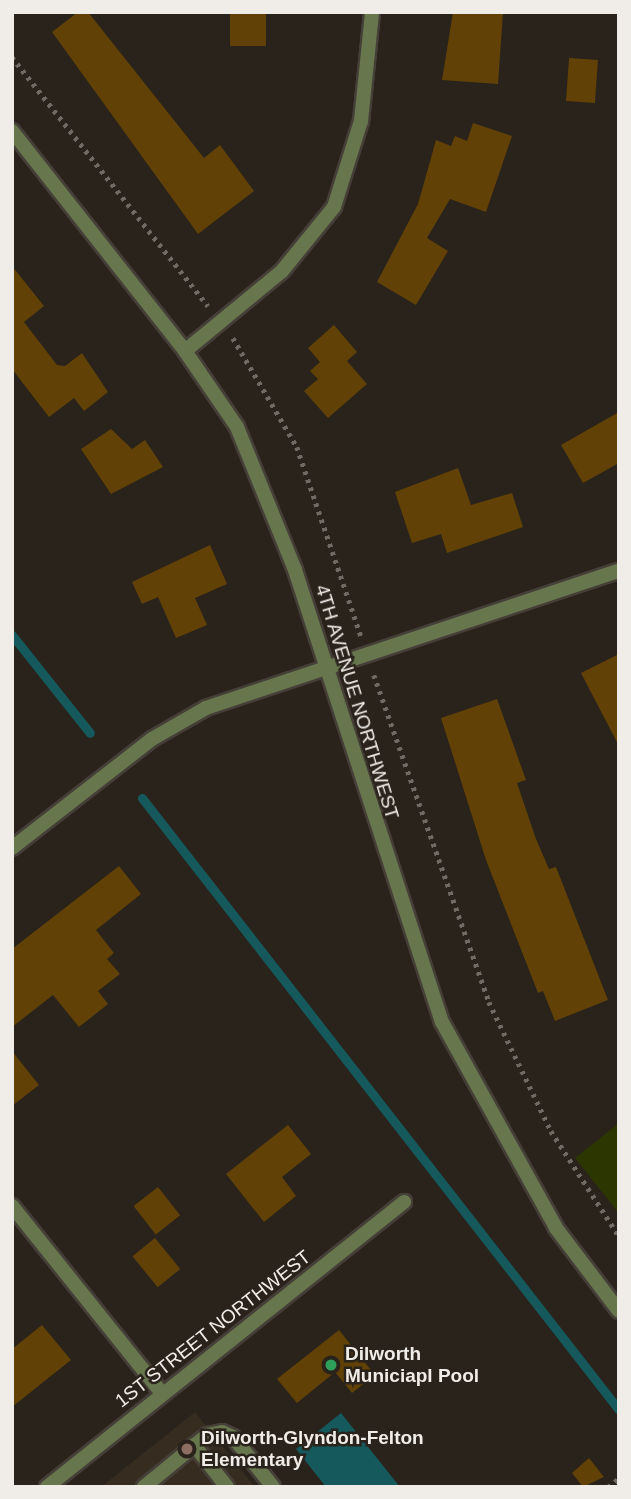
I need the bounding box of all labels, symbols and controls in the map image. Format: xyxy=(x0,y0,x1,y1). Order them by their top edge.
street label: 4TH AVENUE NORTHWEST xyxy=(310,581,404,823)
street label: 1ST STREET NORTHWEST xyxy=(110,1245,316,1413)
place label: Dilworth Municiapl Pool xyxy=(345,1343,479,1387)
marker: Dilworth Municiapl Pool xyxy=(323,1357,339,1373)
place label: Dilworth-Glyndon-Felton Elementary xyxy=(201,1427,424,1471)
marker: Dilworth-Glyndon-Felton Elementary xyxy=(179,1441,195,1457)

